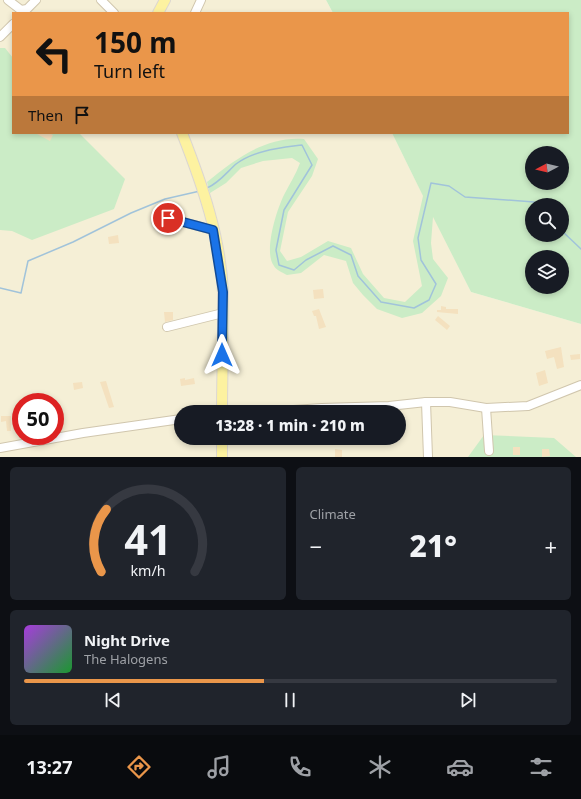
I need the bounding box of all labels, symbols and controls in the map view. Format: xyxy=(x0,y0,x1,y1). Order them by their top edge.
text: 150 m xyxy=(94,23,177,61)
icon: left xyxy=(28,28,80,80)
text: Turn left xyxy=(94,59,165,83)
icon: arrive xyxy=(71,104,93,126)
text: Then xyxy=(28,105,63,125)
north arrow xyxy=(525,146,569,190)
map controls xyxy=(525,146,569,294)
button: search xyxy=(525,198,569,242)
pin xyxy=(151,201,185,235)
icon: arrive xyxy=(157,207,179,229)
button: layers xyxy=(525,250,569,294)
position arrow xyxy=(201,334,243,376)
speed limit sign: 50 xyxy=(12,393,64,445)
text: 13:28 · 1 min · 210 m xyxy=(215,415,365,435)
text: Climate xyxy=(310,505,356,523)
text: 41 xyxy=(124,510,172,566)
text: 21° xyxy=(410,525,457,566)
text: − xyxy=(310,531,322,561)
text: + xyxy=(544,531,557,561)
text: km/h xyxy=(130,560,165,579)
text: Night Drive xyxy=(84,630,170,650)
text: The Halogens xyxy=(84,650,168,668)
icon: previous xyxy=(102,689,124,711)
icon: pause xyxy=(279,689,301,711)
icon: next xyxy=(457,689,479,711)
icon: directions xyxy=(125,753,153,781)
icon: music xyxy=(205,753,233,781)
icon: phone xyxy=(286,753,314,781)
icon: climate xyxy=(366,753,394,781)
icon: car xyxy=(446,753,474,781)
icon: filters xyxy=(527,753,555,781)
text: 13:27 xyxy=(26,755,72,779)

